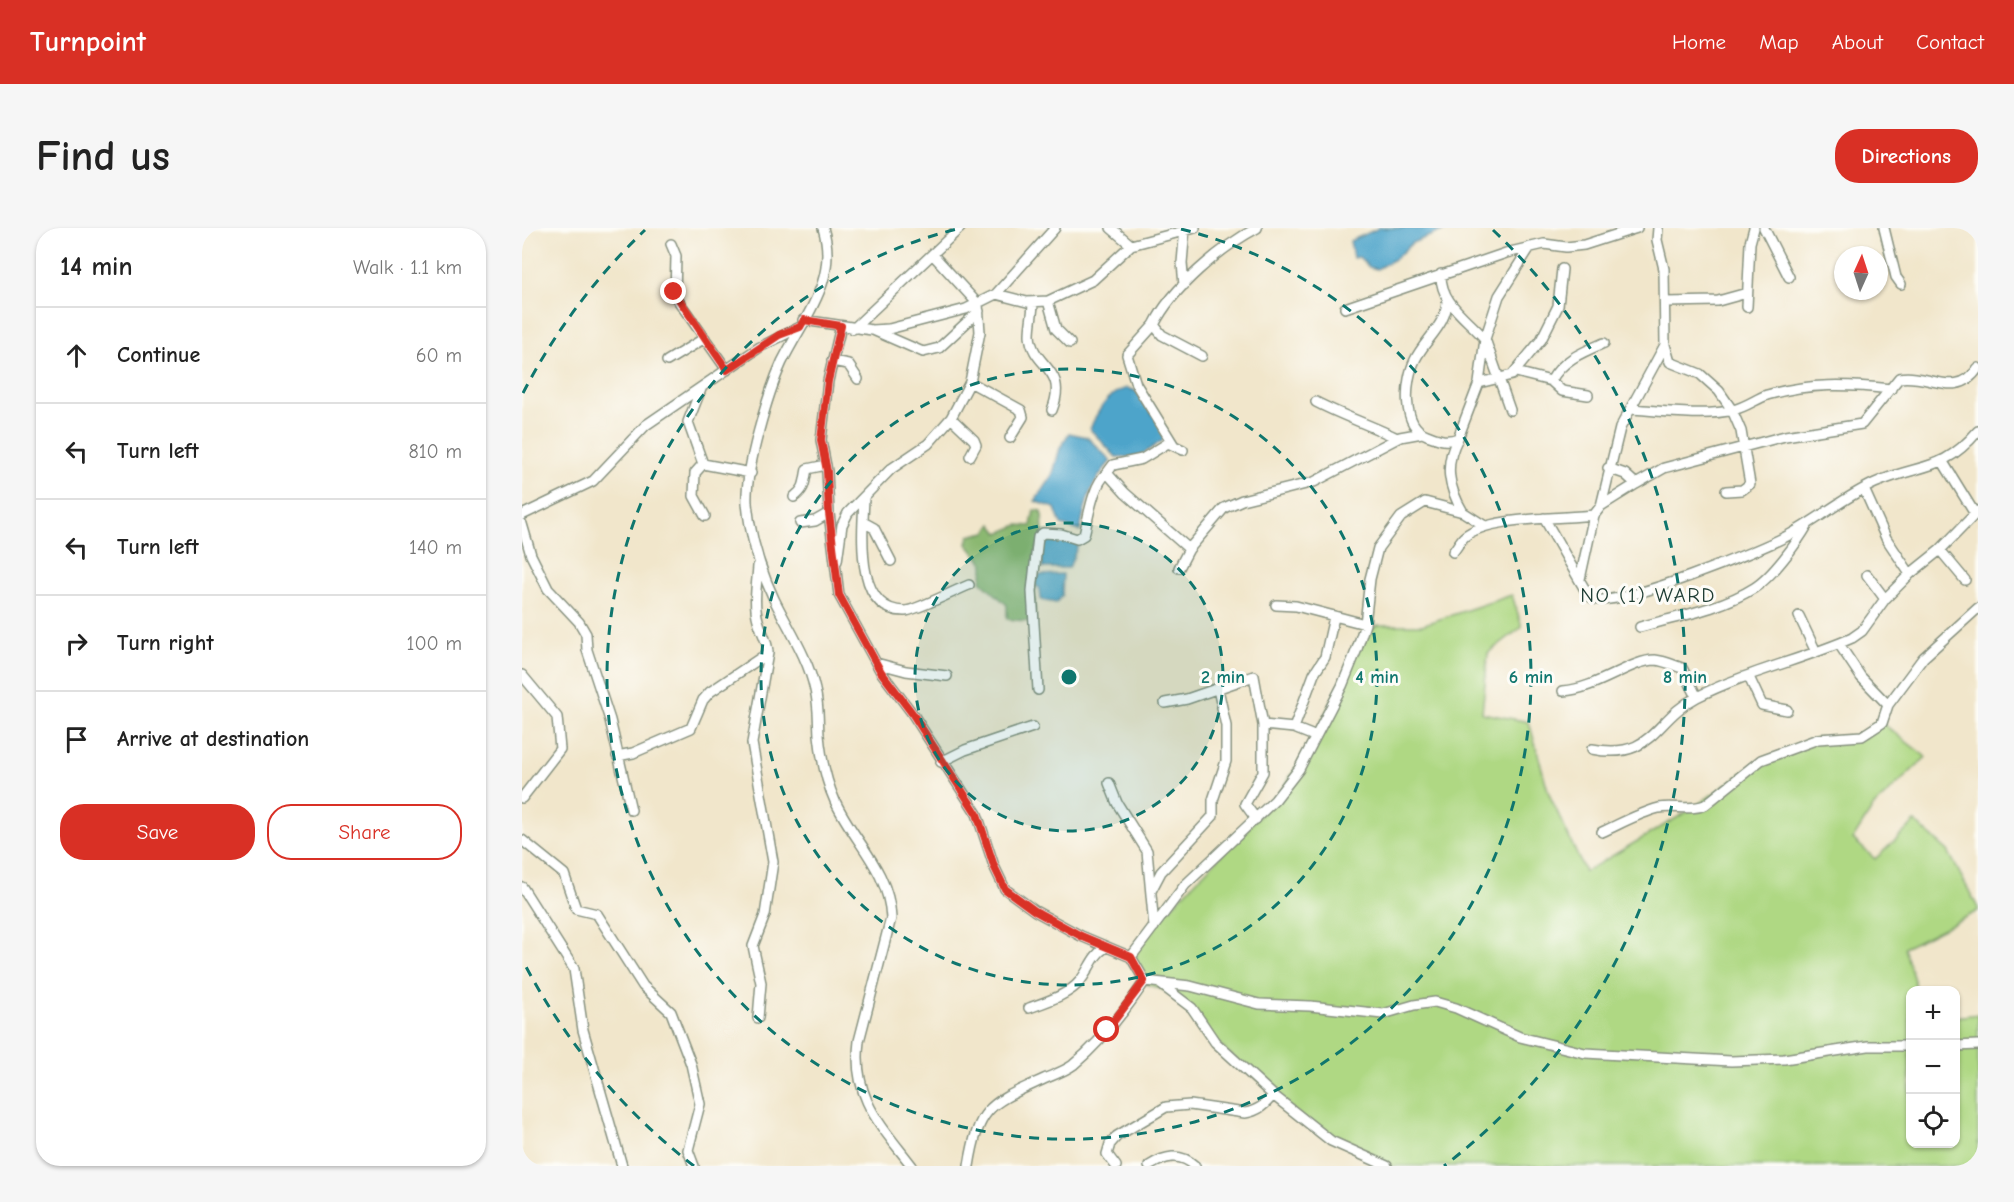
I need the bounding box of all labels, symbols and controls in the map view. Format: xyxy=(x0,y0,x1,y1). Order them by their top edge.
text: Turnpoint xyxy=(30,26,146,58)
text: Home xyxy=(1672,30,1726,54)
text: Map xyxy=(1759,30,1799,54)
text: About xyxy=(1832,30,1883,54)
text: Contact xyxy=(1916,30,1984,54)
button: Directions xyxy=(1835,129,1978,183)
text: Find us xyxy=(36,132,170,181)
north arrow xyxy=(1834,246,1888,300)
text: 14 min xyxy=(60,252,133,282)
text: Walk · 1.1 km xyxy=(353,256,462,279)
route end xyxy=(660,278,686,304)
icon: ahead xyxy=(60,339,93,372)
text: Continue xyxy=(117,342,200,368)
text: 60 m xyxy=(416,344,462,367)
icon: left xyxy=(60,435,93,468)
text: Turn left xyxy=(117,438,199,464)
text: 810 m xyxy=(408,440,462,463)
icon: left xyxy=(60,531,93,564)
text: Turn left xyxy=(117,534,199,560)
text: 140 m xyxy=(409,536,462,559)
district label: NO (1) WARD xyxy=(1580,583,1716,607)
icon: right xyxy=(60,627,93,660)
text: Turn right xyxy=(117,630,214,656)
text: 100 m xyxy=(407,632,462,655)
centre of rings xyxy=(1059,667,1079,687)
text: 2 min xyxy=(1201,667,1245,688)
text: 4 min xyxy=(1355,667,1399,688)
text: 6 min xyxy=(1509,667,1553,688)
text: 8 min xyxy=(1663,667,1707,688)
icon: arrive xyxy=(60,723,93,756)
text: Arrive at destination xyxy=(117,726,309,752)
button: Save xyxy=(60,804,255,860)
button: Share xyxy=(267,804,462,860)
map controls xyxy=(1906,986,1960,1148)
button: + xyxy=(1906,986,1960,1040)
route start xyxy=(1093,1016,1119,1042)
button: − xyxy=(1906,1040,1960,1094)
button: locate xyxy=(1906,1094,1960,1148)

